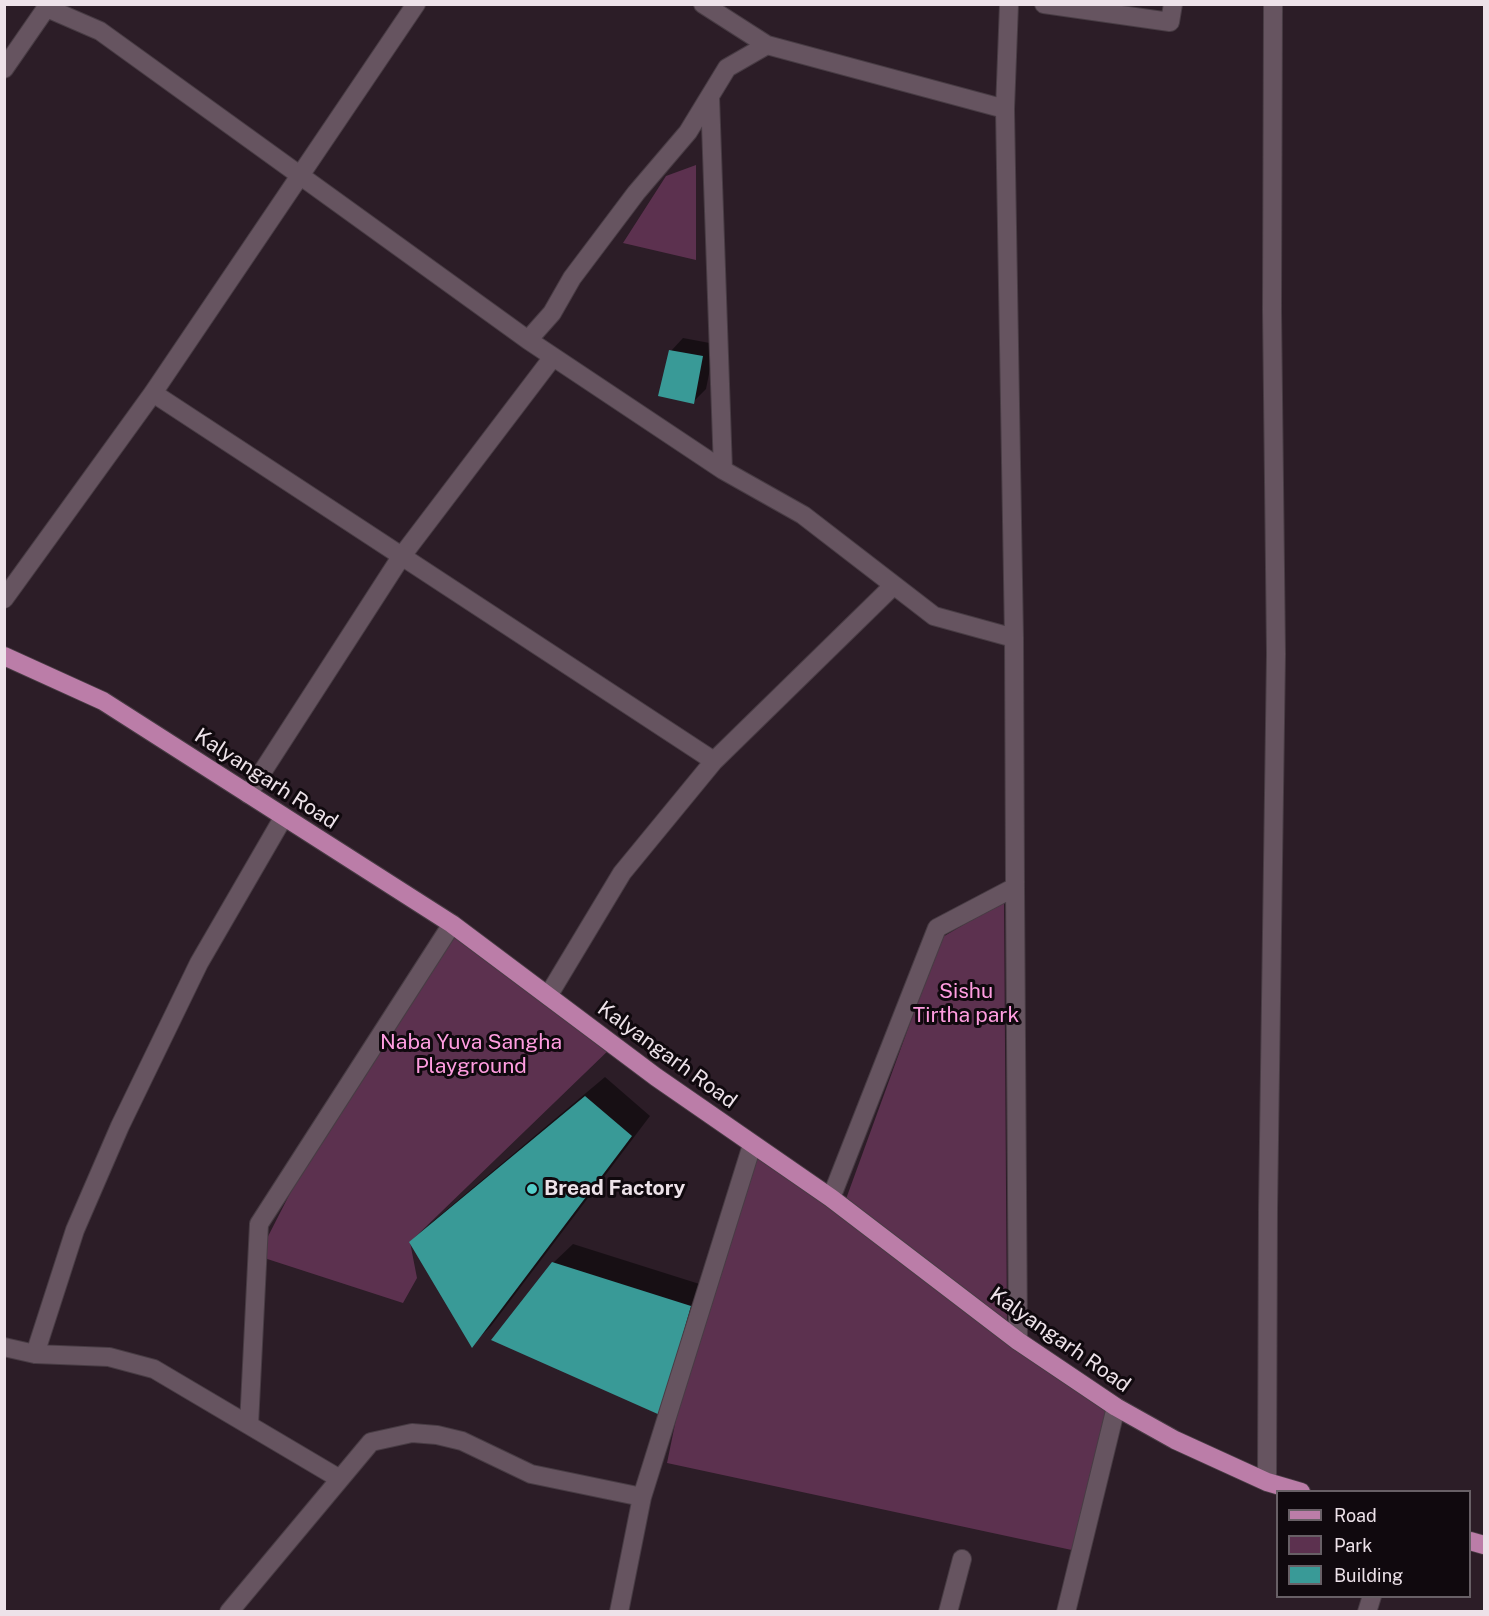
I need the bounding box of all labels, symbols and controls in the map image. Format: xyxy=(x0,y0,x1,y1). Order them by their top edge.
street label: Kalyangarh Road xyxy=(190,723,342,835)
park label: Sishu Tirtha park xyxy=(913,979,1019,1029)
street label: Kalyangarh Road xyxy=(592,996,742,1114)
park label: Naba Yuva Sangha Playground xyxy=(380,1030,562,1080)
place label: Bread Factory xyxy=(544,1176,685,1202)
marker: Bread Factory xyxy=(525,1182,539,1196)
street label: Kalyangarh Road xyxy=(985,1282,1135,1398)
legend xyxy=(1276,1490,1471,1598)
text: Road xyxy=(1334,1505,1377,1526)
text: Park xyxy=(1334,1535,1372,1556)
text: Building xyxy=(1334,1565,1403,1586)

